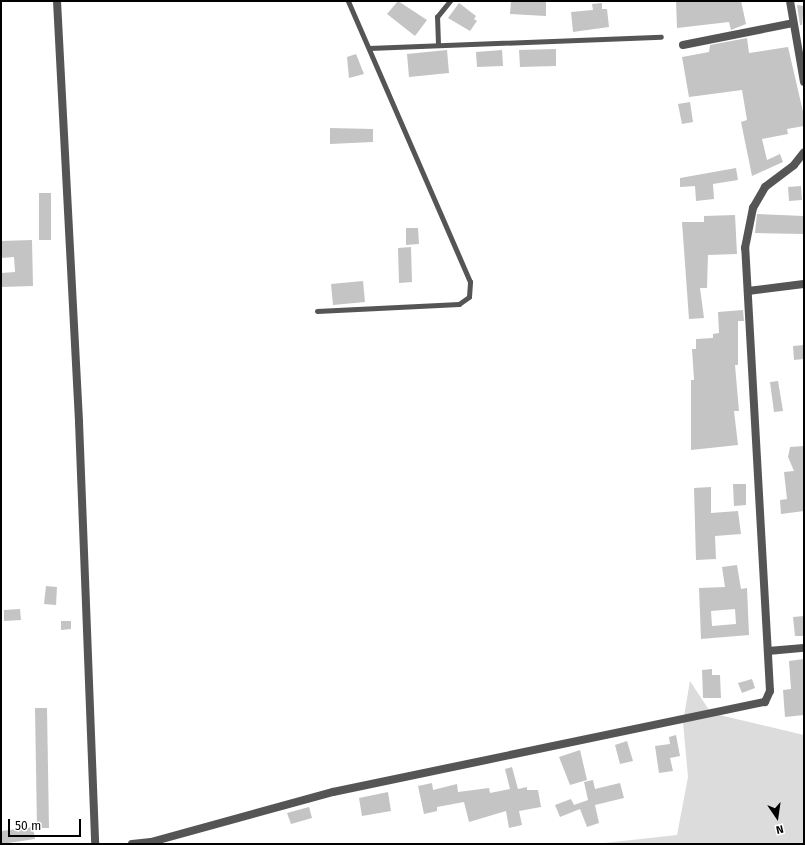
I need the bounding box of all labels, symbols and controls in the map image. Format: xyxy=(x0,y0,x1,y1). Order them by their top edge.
north arrow xyxy=(757,797,797,837)
scale bar xyxy=(10,811,83,837)
text: 50 m xyxy=(15,819,41,833)
text: N xyxy=(775,822,785,836)

